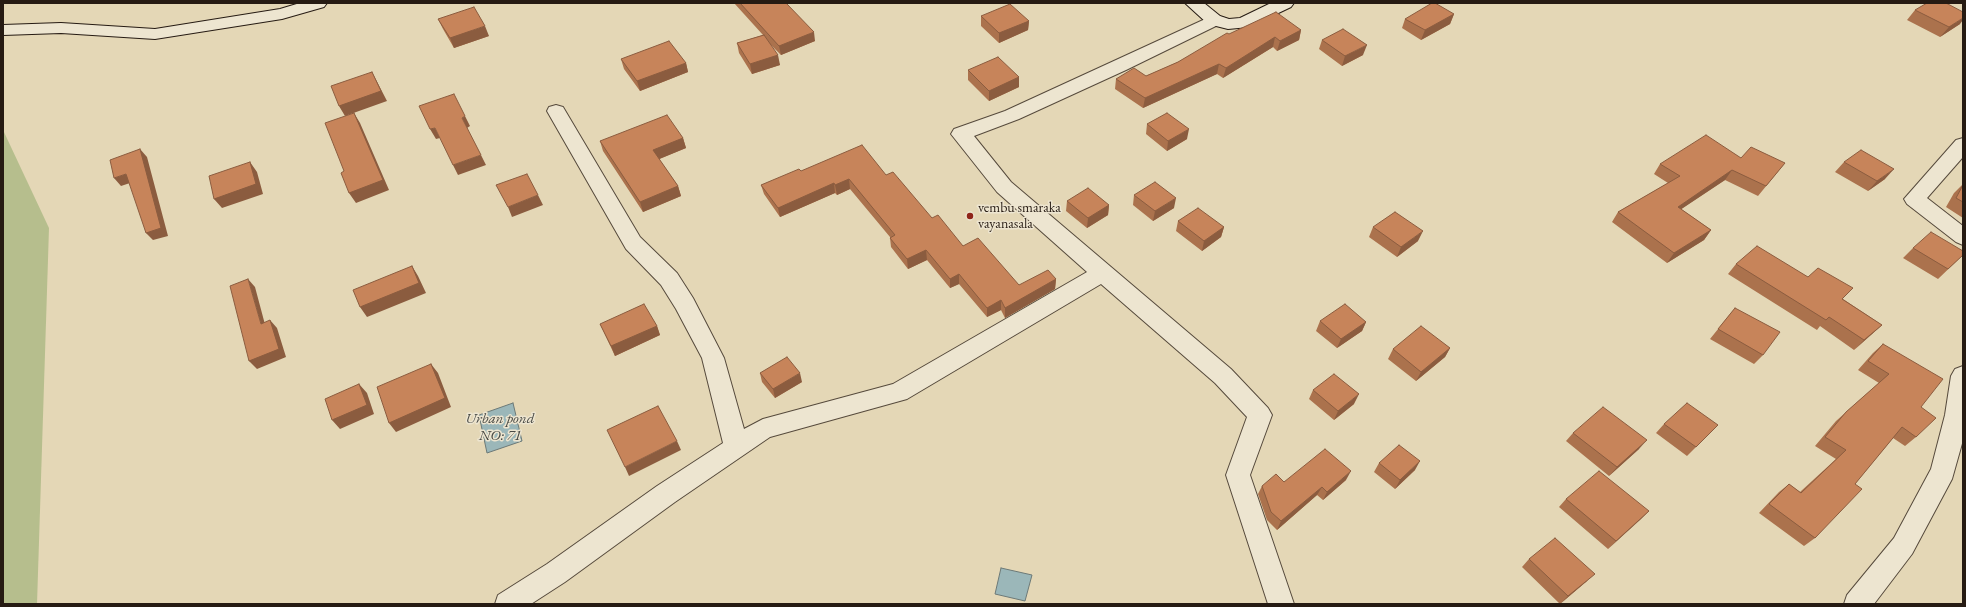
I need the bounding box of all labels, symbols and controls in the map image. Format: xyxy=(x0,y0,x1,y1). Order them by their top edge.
place label: vembu smaraka vayanasala xyxy=(978,200,1061,232)
marker: vembu smaraka vayanasala xyxy=(965,211,975,221)
water label: Urban pond NO: 71 xyxy=(466,410,534,445)

